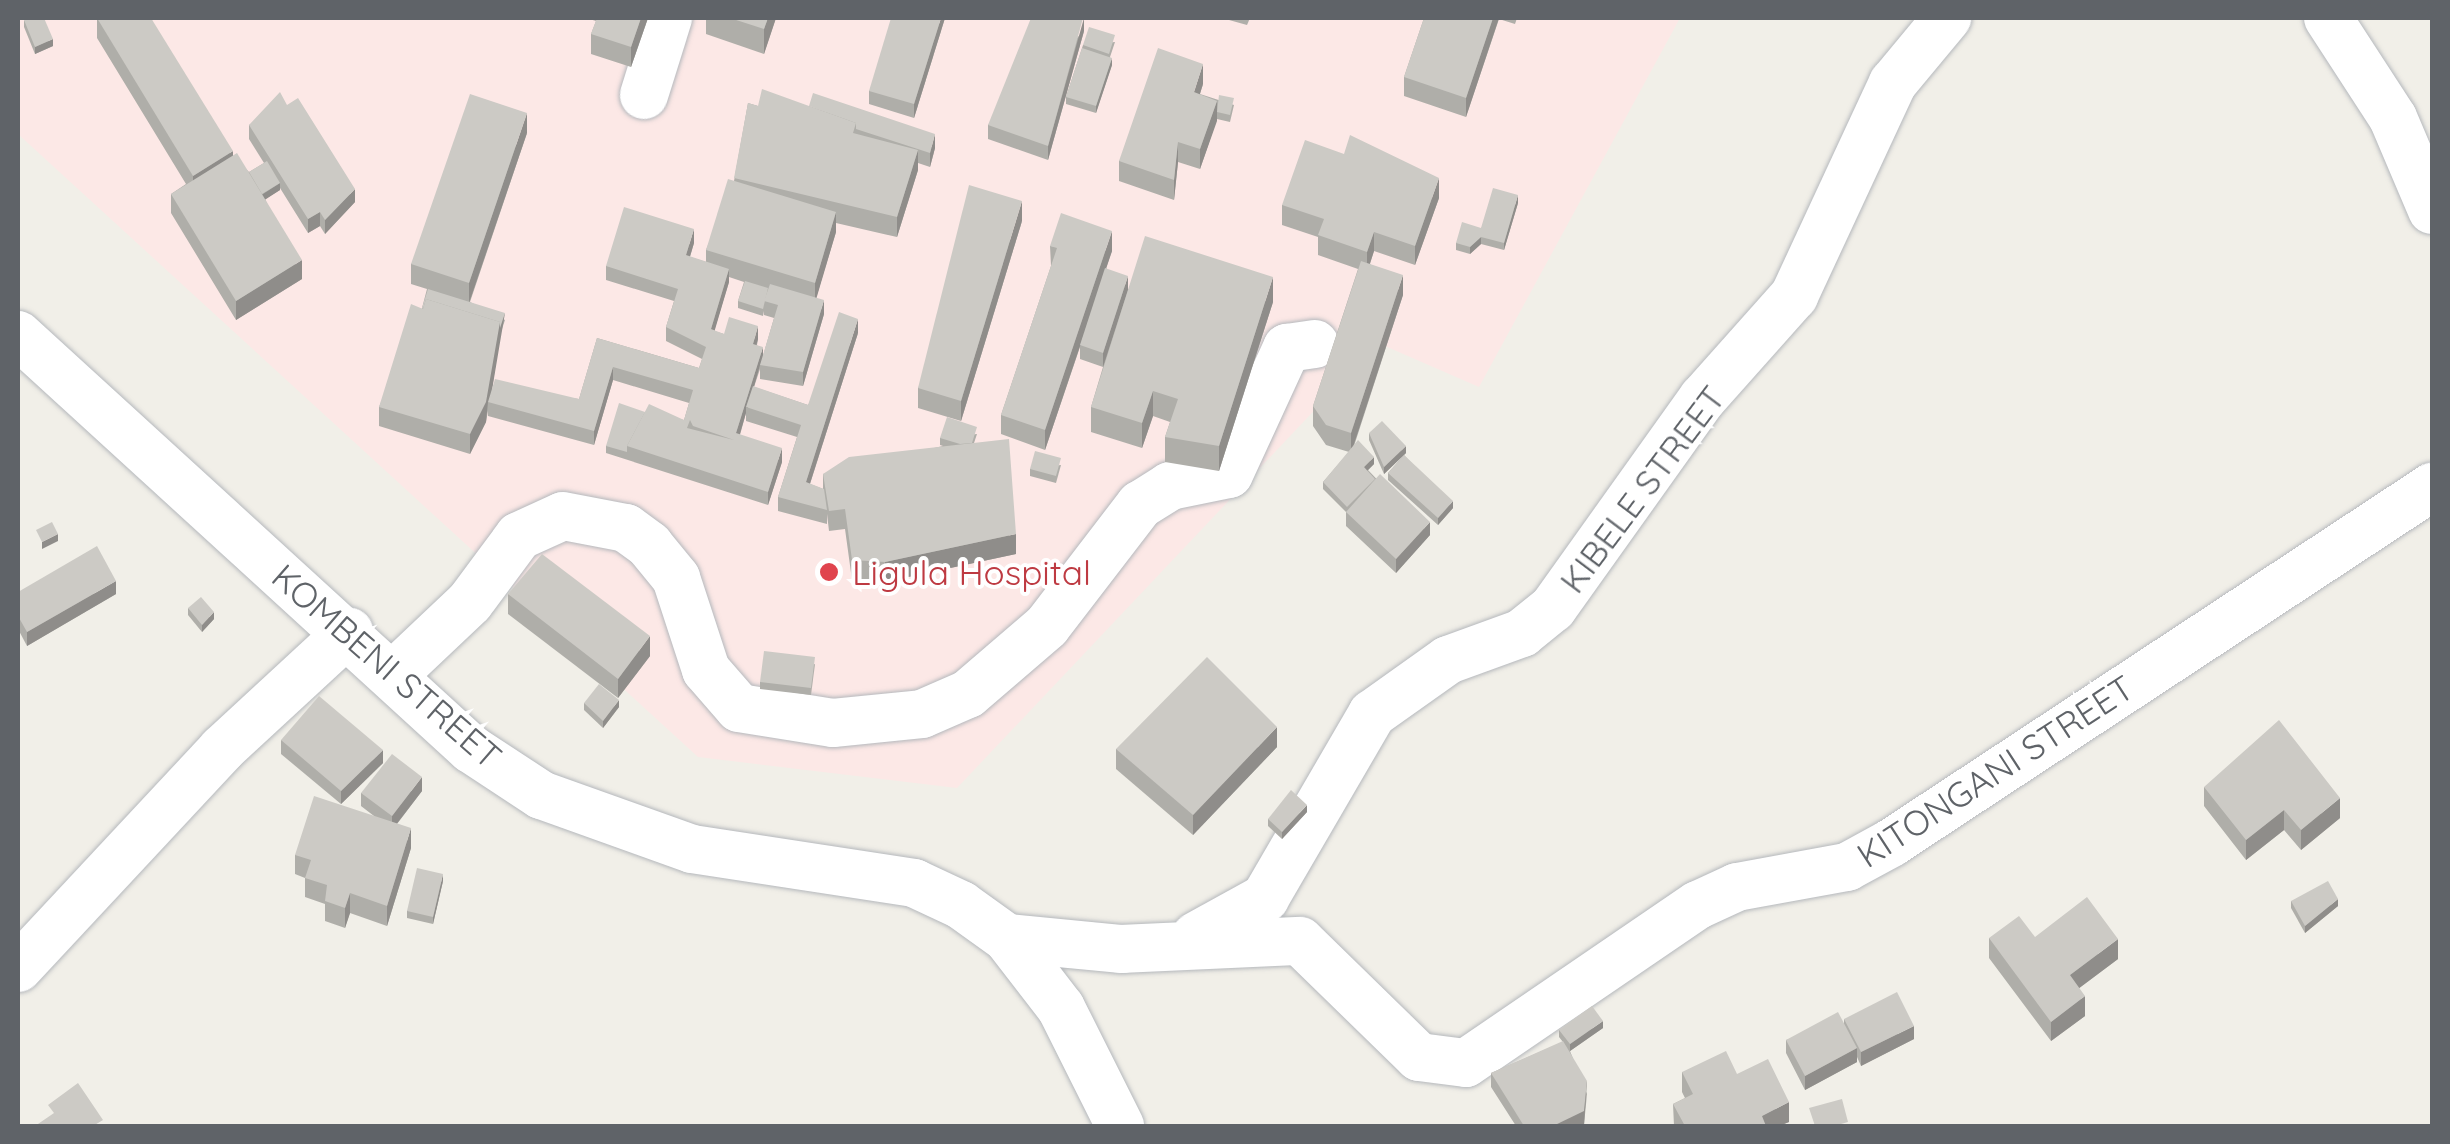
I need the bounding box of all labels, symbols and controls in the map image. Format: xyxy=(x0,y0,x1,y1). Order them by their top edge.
street label: KIBELE STREET xyxy=(1551,377,1733,601)
place label: Ligula Hospital xyxy=(852,551,1091,593)
street label: KOMBENI STREET xyxy=(264,555,510,777)
marker: Ligula Hospital xyxy=(816,559,842,585)
street label: KITONGANI STREET xyxy=(1849,666,2141,876)

